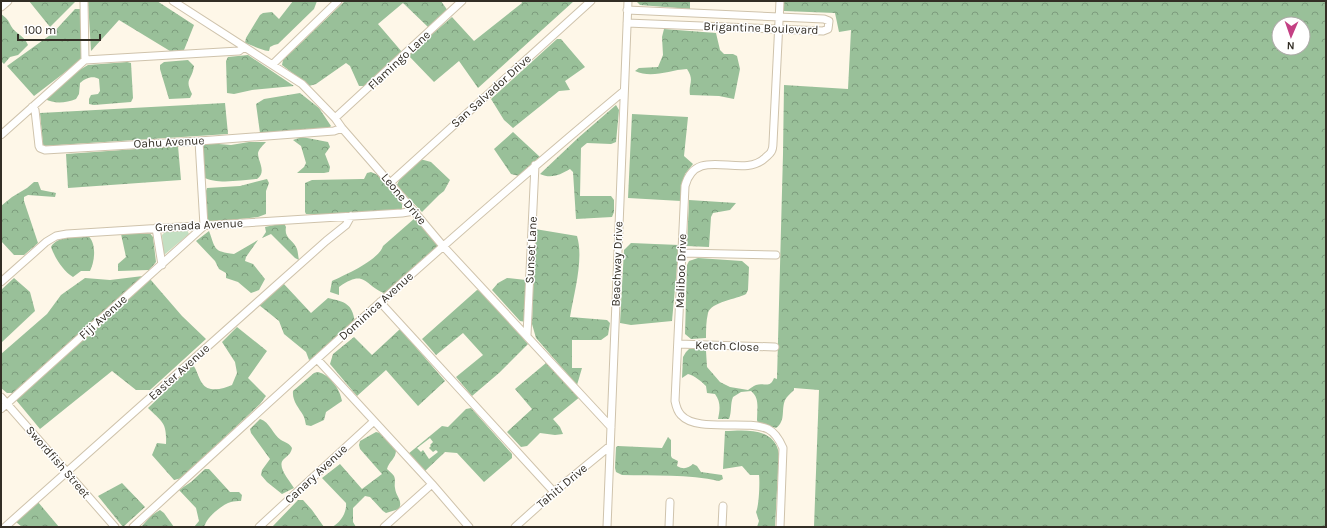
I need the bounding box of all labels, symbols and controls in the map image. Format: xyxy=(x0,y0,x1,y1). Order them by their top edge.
scale bar xyxy=(18,16,100,42)
north arrow xyxy=(1271,16,1311,56)
street label: Brigantine Boulevard xyxy=(703,19,819,37)
text: 100 m xyxy=(24,23,56,37)
street label: Flamingo Lane xyxy=(365,28,433,92)
text: N xyxy=(1286,39,1295,52)
street label: San Salvador Drive xyxy=(448,51,534,131)
street label: Oahu Avenue xyxy=(133,133,205,151)
street label: Leone Drive xyxy=(379,171,429,227)
street label: Grenada Avenue xyxy=(155,216,243,234)
street label: Sunset Lane xyxy=(522,216,540,284)
street label: Beachway Drive xyxy=(609,221,625,307)
street label: Maliboo Drive xyxy=(673,233,689,309)
street label: Dominica Avenue xyxy=(336,269,416,343)
street label: Fiji Avenue xyxy=(76,292,130,342)
street label: Ketch Close xyxy=(695,338,759,354)
street label: Easter Avenue xyxy=(146,341,212,403)
street label: Swordfish Street xyxy=(23,423,93,501)
street label: Canary Avenue xyxy=(282,442,350,506)
street label: Tahiti Drive xyxy=(534,461,590,511)

